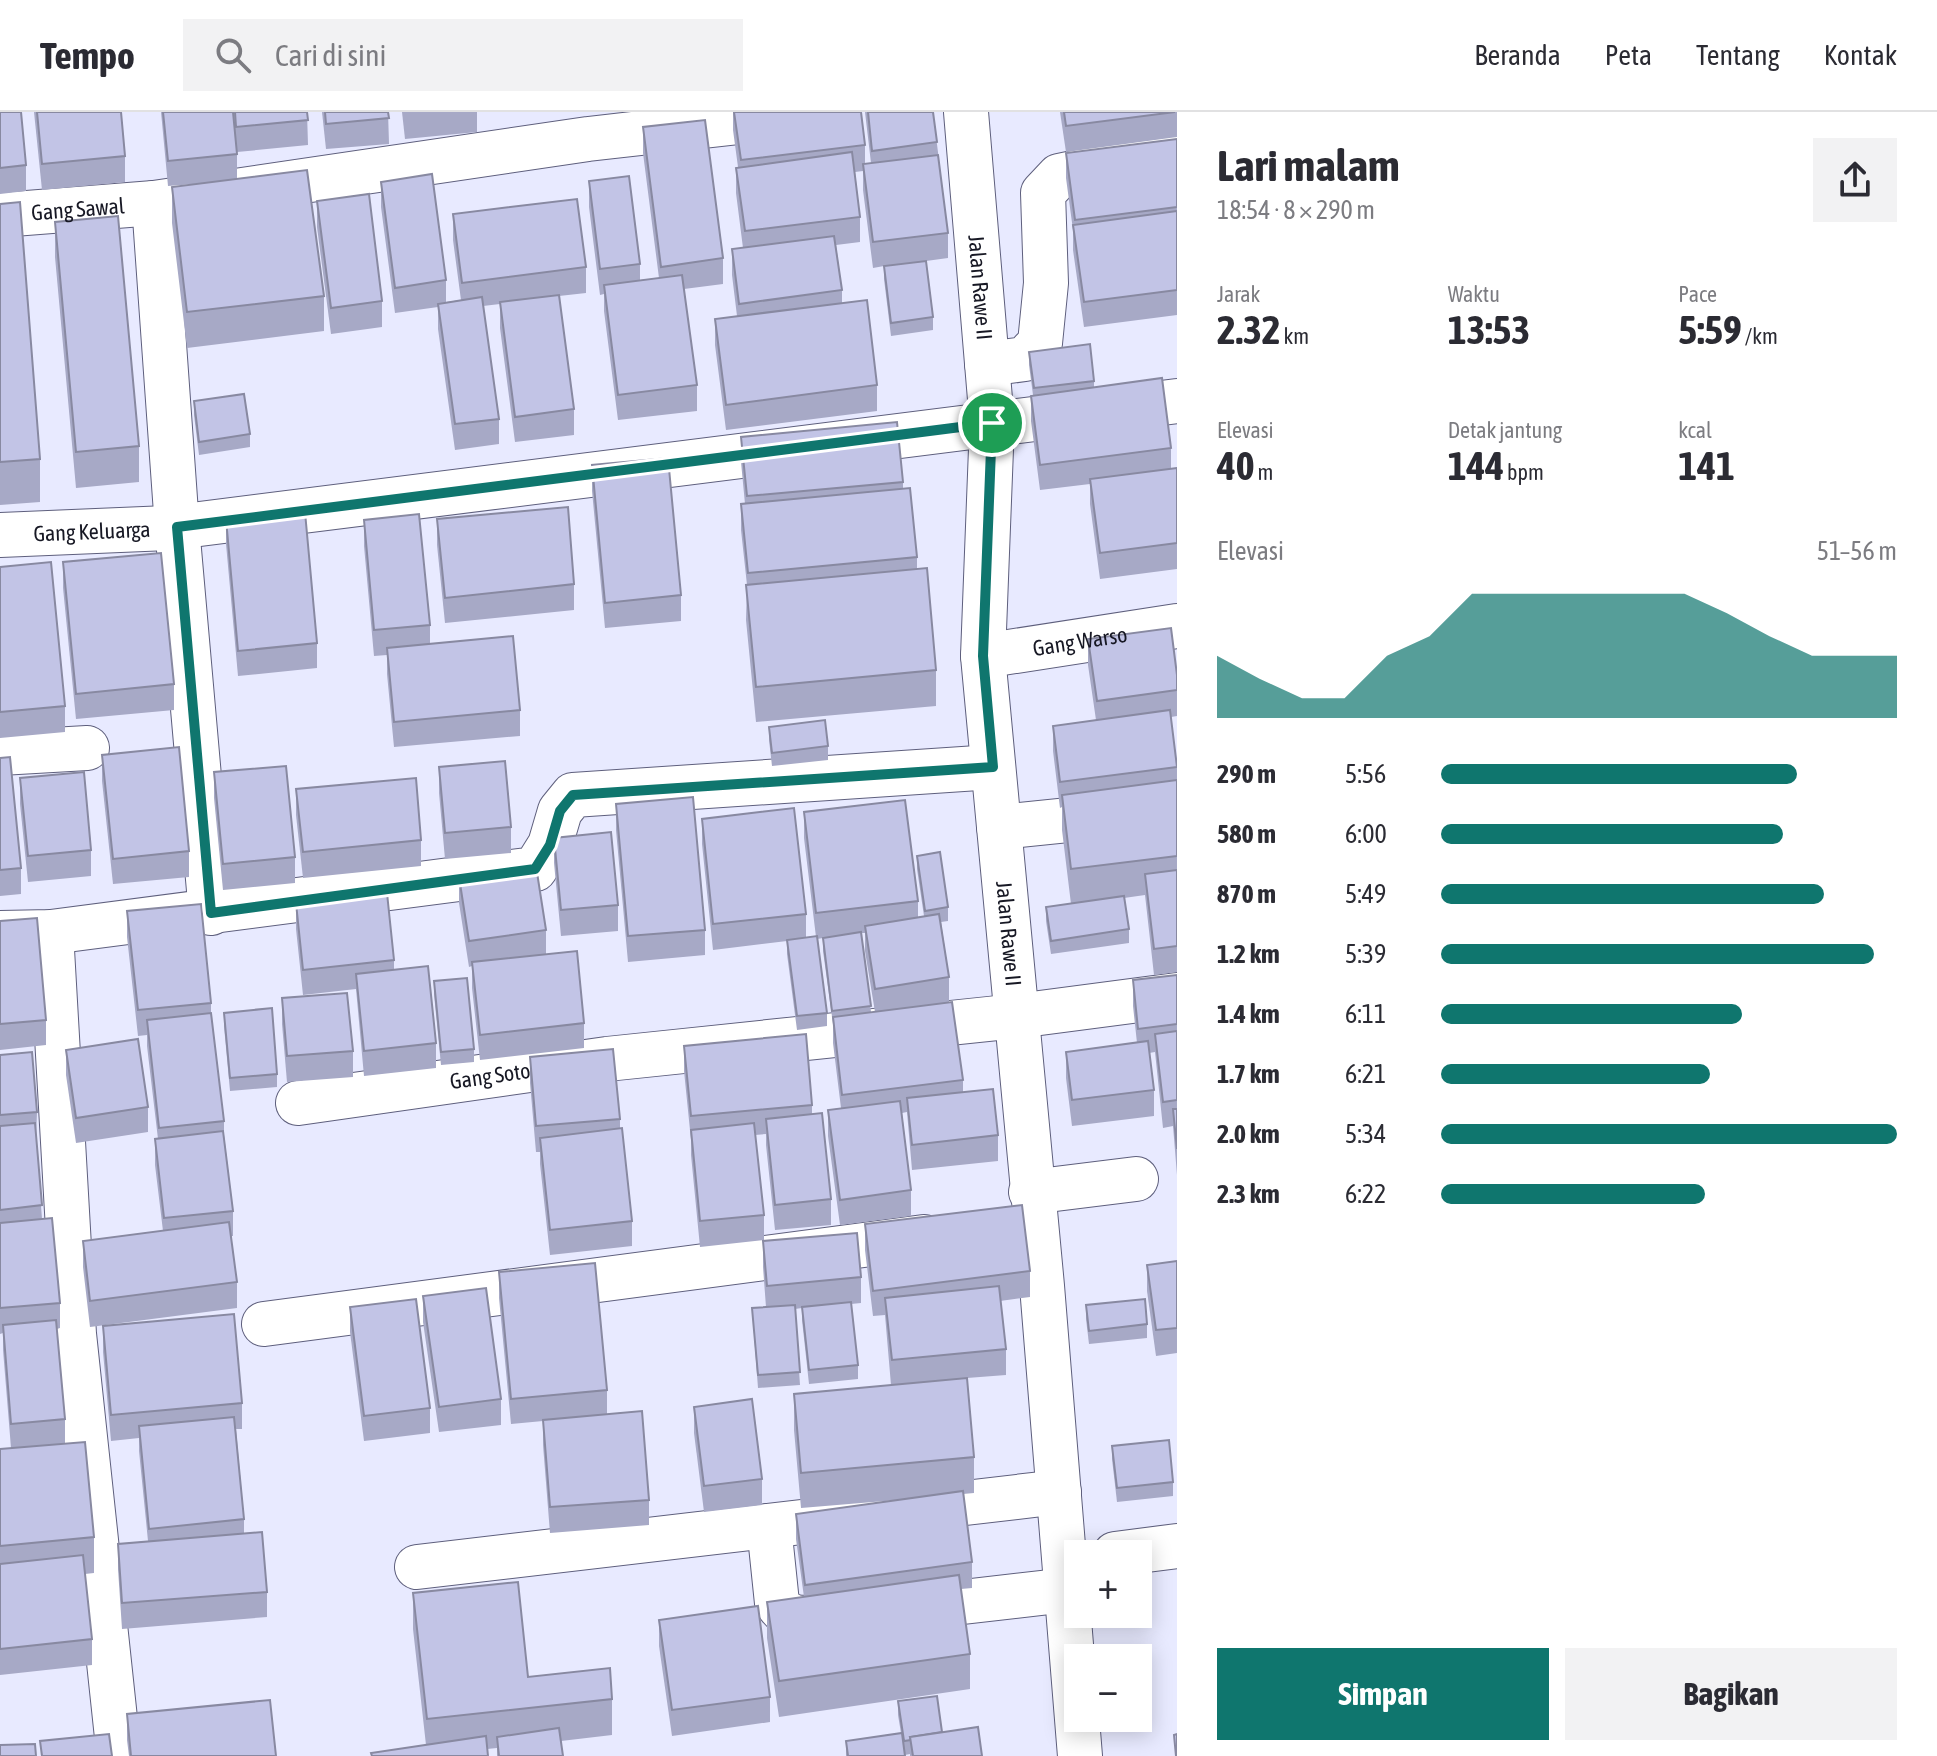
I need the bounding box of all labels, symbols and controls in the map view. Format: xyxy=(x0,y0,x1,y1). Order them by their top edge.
search box xyxy=(183,19,743,91)
icon: search xyxy=(211,33,255,77)
text: Tempo xyxy=(40,34,135,77)
text: Cari di sini xyxy=(275,38,386,72)
text: Beranda xyxy=(1474,39,1561,71)
text: Peta xyxy=(1605,39,1652,71)
text: Tentang xyxy=(1696,39,1780,71)
text: Kontak xyxy=(1824,39,1897,71)
button: share xyxy=(1813,138,1897,222)
text: Lari malam xyxy=(1217,140,1400,190)
street label: Gang Sawal xyxy=(30,192,126,226)
text: 18:54 · 8 × 290 m xyxy=(1217,195,1375,225)
street label: Jalan Rawe II xyxy=(963,234,998,341)
text: Jarak xyxy=(1217,281,1260,307)
text: Waktu xyxy=(1448,281,1500,307)
text: Pace xyxy=(1678,281,1717,307)
text: 2.32 xyxy=(1217,307,1281,352)
text: 13:53 xyxy=(1448,307,1530,352)
text: 5:59 xyxy=(1678,307,1742,352)
text: km xyxy=(1281,323,1309,349)
text: /km xyxy=(1742,323,1778,349)
pin xyxy=(958,389,1026,457)
icon: arrive xyxy=(970,401,1014,445)
text: Elevasi xyxy=(1217,417,1274,443)
text: Detak jantung xyxy=(1448,417,1562,443)
text: kcal xyxy=(1678,417,1712,443)
text: 40 xyxy=(1217,443,1255,488)
text: 144 xyxy=(1448,443,1504,488)
text: 141 xyxy=(1678,443,1735,488)
text: m xyxy=(1255,459,1273,485)
text: bpm xyxy=(1504,459,1544,485)
street label: Gang Keluarga xyxy=(33,516,151,547)
text: Elevasi xyxy=(1217,536,1284,566)
text: 51–56 m xyxy=(1817,536,1897,566)
street label: Gang Warso xyxy=(1031,621,1129,661)
text: 290 m xyxy=(1217,759,1276,789)
text: 5:56 xyxy=(1345,759,1386,789)
text: 580 m xyxy=(1217,819,1276,849)
text: 6:00 xyxy=(1345,819,1387,849)
text: 870 m xyxy=(1217,879,1276,909)
text: 5:49 xyxy=(1345,879,1386,909)
street label: Jalan Rawe II xyxy=(991,880,1027,987)
text: 1.2 km xyxy=(1217,939,1280,969)
text: 5:39 xyxy=(1345,939,1386,969)
text: 1.4 km xyxy=(1217,999,1280,1029)
text: 6:11 xyxy=(1345,999,1386,1029)
street label: Gang Soto xyxy=(448,1057,532,1094)
text: 1.7 km xyxy=(1217,1059,1280,1089)
text: 6:21 xyxy=(1345,1059,1386,1089)
text: 2.0 km xyxy=(1217,1119,1280,1149)
text: 5:34 xyxy=(1345,1119,1386,1149)
text: 2.3 km xyxy=(1217,1179,1280,1209)
text: 6:22 xyxy=(1345,1179,1386,1209)
map controls xyxy=(1064,1540,1152,1732)
button: + xyxy=(1064,1540,1152,1628)
button: − xyxy=(1064,1644,1152,1732)
button: Simpan xyxy=(1217,1648,1549,1740)
button: Bagikan xyxy=(1565,1648,1897,1740)

